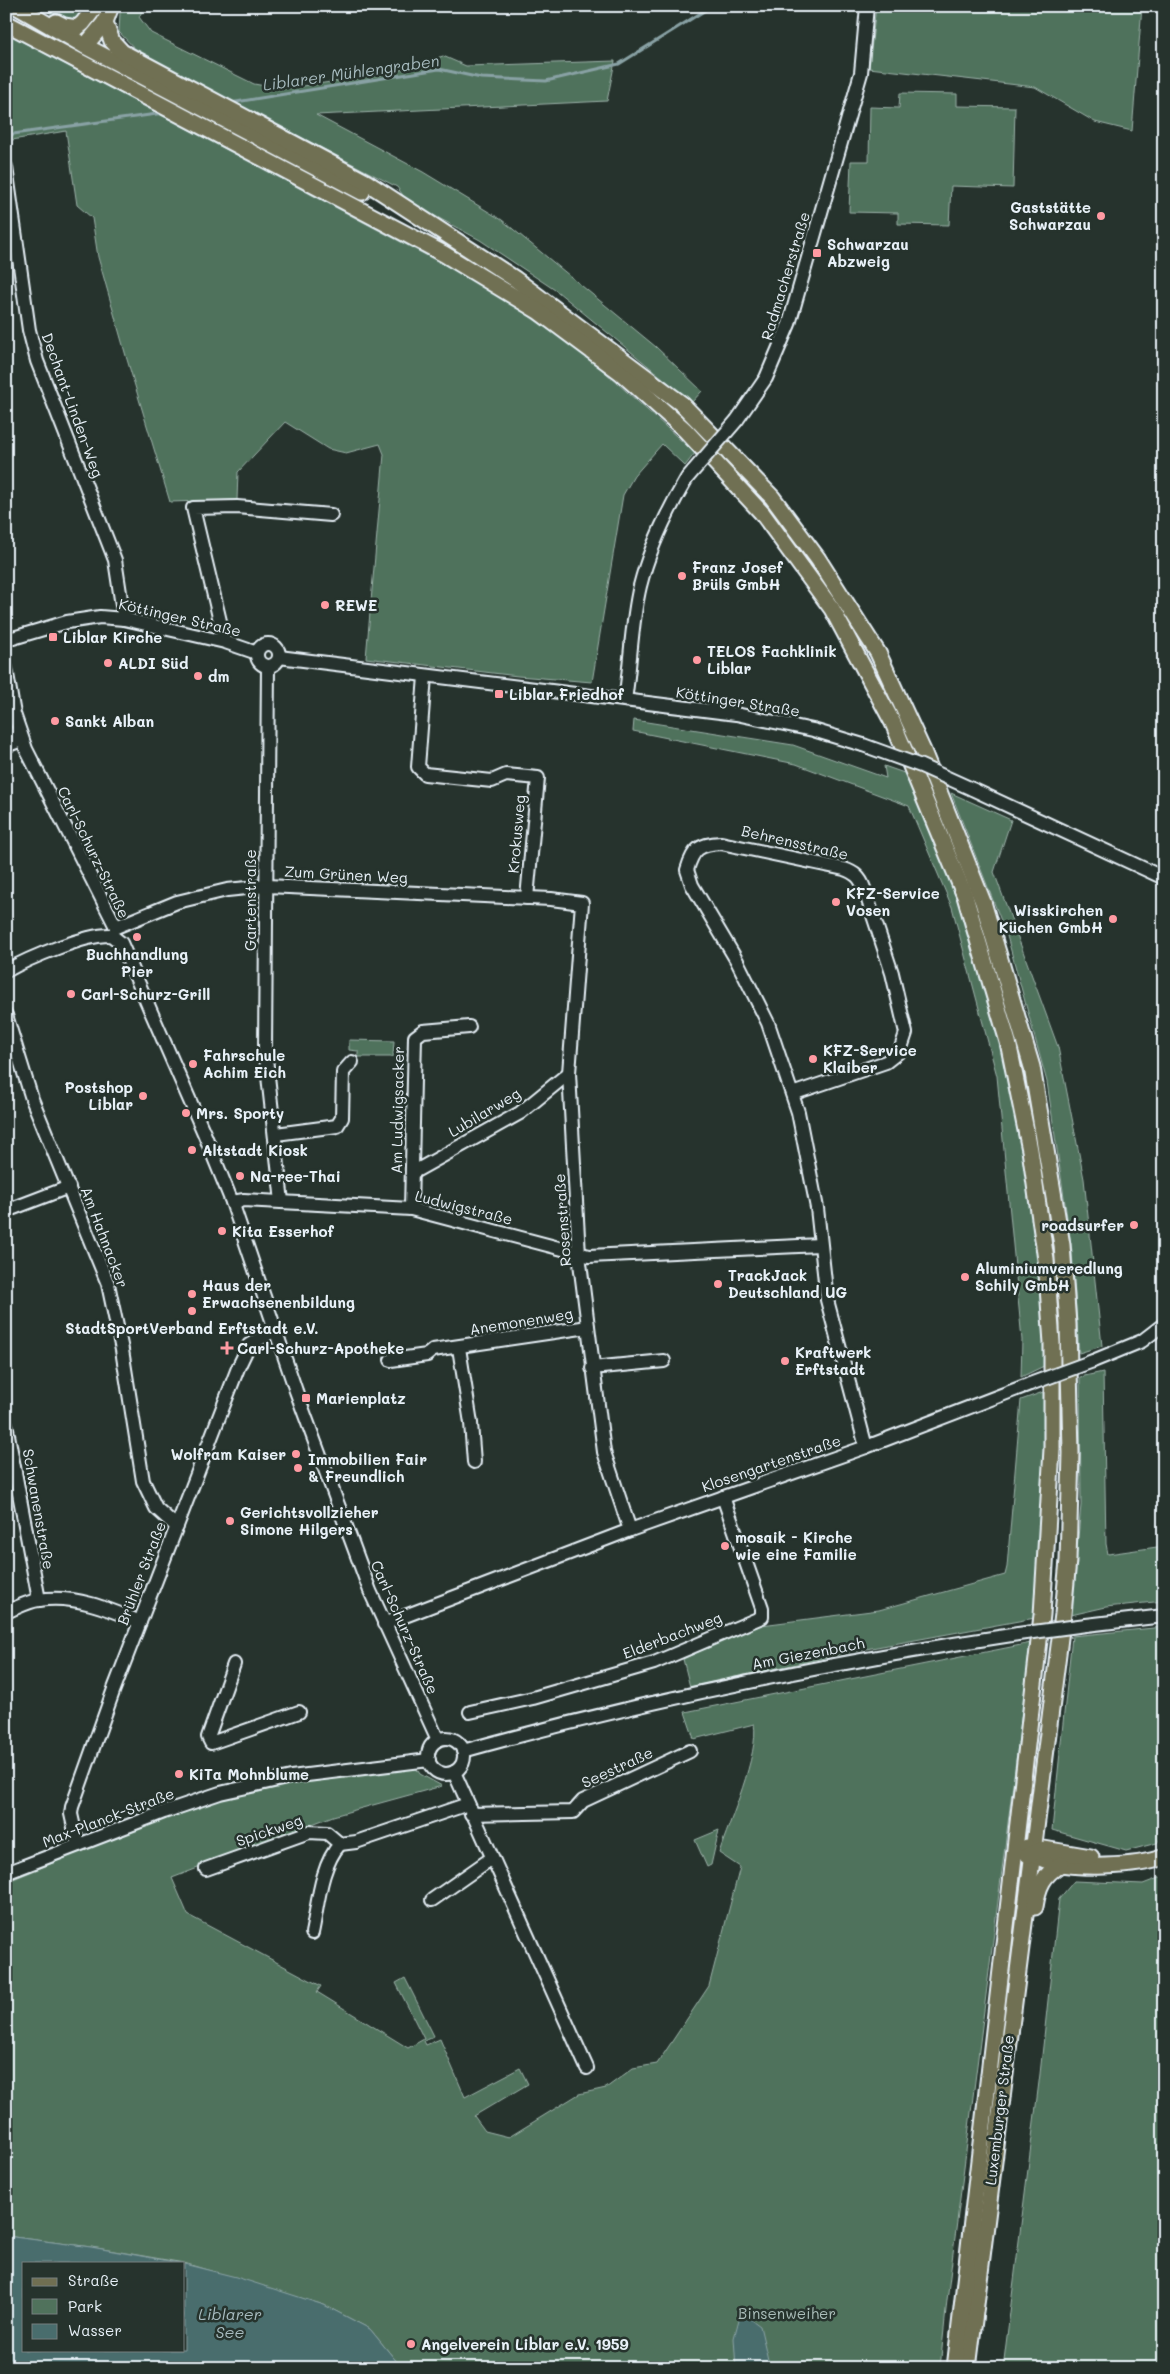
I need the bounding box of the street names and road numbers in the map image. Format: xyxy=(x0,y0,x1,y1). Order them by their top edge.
street label: Radmacherstraße xyxy=(756,209,814,343)
street label: Dechant-Linden-Weg xyxy=(37,330,109,481)
street label: Köttinger Straße xyxy=(117,593,243,641)
street label: Köttinger Straße xyxy=(675,681,801,721)
street label: Carl-Schurz-Straße xyxy=(53,783,135,921)
street label: Krokusweg xyxy=(503,794,529,874)
street label: Behrensstraße xyxy=(740,820,850,864)
street label: Gartenstraße xyxy=(240,849,260,951)
street label: Zum Grünen Weg xyxy=(284,861,409,887)
street label: Am Ludwigsacker xyxy=(386,1046,408,1174)
street label: Lubilarweg xyxy=(444,1083,524,1141)
street label: Rosenstraße xyxy=(549,1173,575,1267)
street label: Am Hahnacker xyxy=(77,1184,133,1290)
street label: Ludwigstraße xyxy=(413,1185,515,1229)
street label: Anemonenweg xyxy=(468,1303,574,1339)
street label: Klosengartenstraße xyxy=(699,1430,843,1496)
street label: Schwanenstraße xyxy=(19,1447,59,1571)
street label: Brühler Straße xyxy=(112,1518,170,1628)
street label: Carl-Schurz-Straße xyxy=(366,1557,444,1697)
street label: Elderbachweg xyxy=(620,1607,725,1663)
street label: Am Giezenbach xyxy=(750,1632,866,1674)
street label: Seestraße xyxy=(578,1742,656,1792)
street label: Max-Planck-Straße xyxy=(39,1783,177,1851)
street label: Spickweg xyxy=(233,1809,305,1851)
street label: Luxemburger Straße xyxy=(980,2034,1018,2186)

